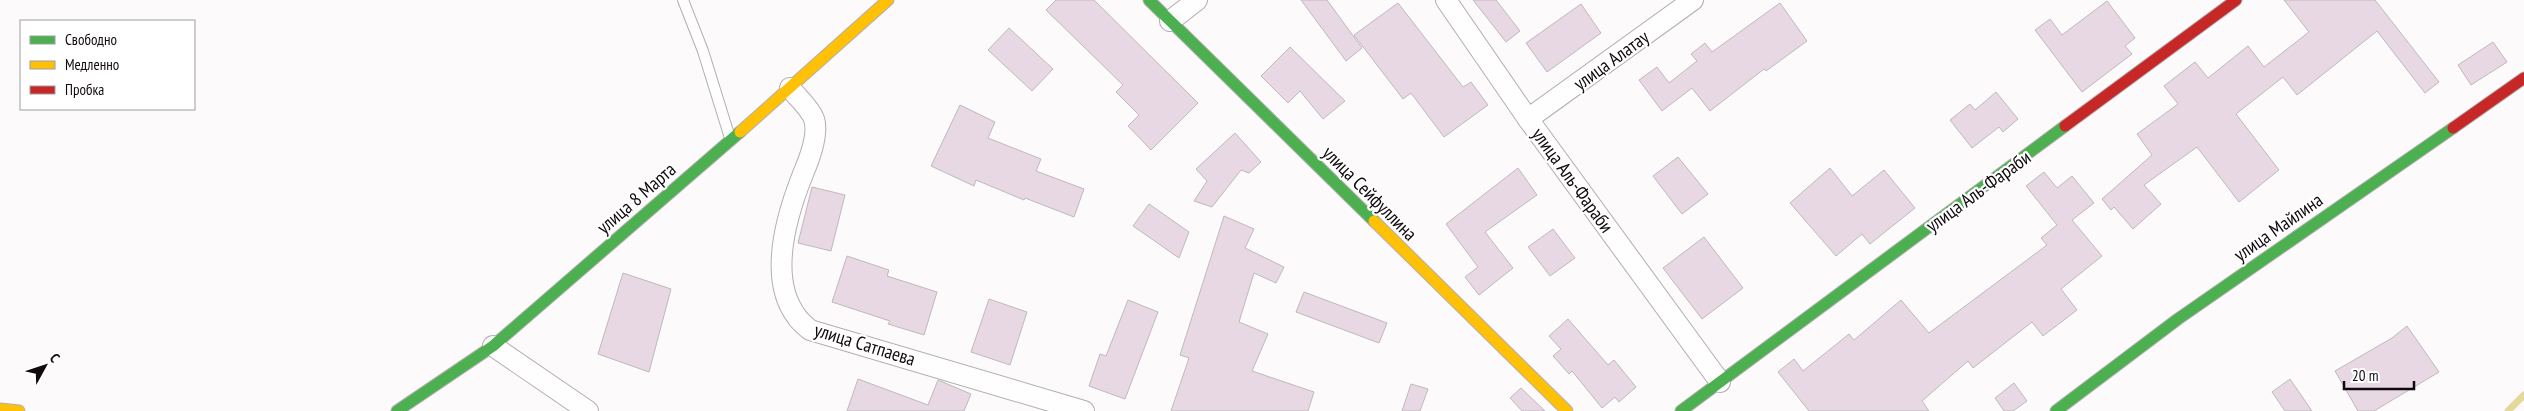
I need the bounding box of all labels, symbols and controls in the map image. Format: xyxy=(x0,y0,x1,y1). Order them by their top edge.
legend xyxy=(20,20,195,110)
street label: улица Алатау xyxy=(1569,24,1654,95)
text: Свободно xyxy=(65,30,117,49)
text: Медленно xyxy=(65,55,119,74)
text: Пробка xyxy=(65,80,104,99)
street label: улица Аль-Фараби xyxy=(1527,123,1619,237)
street label: улица Сейфуллина xyxy=(1318,141,1422,245)
street label: улица Аль-Фараби xyxy=(1921,145,2035,237)
street label: улица 8 Марта xyxy=(592,157,680,239)
street label: улица Майлина xyxy=(2229,188,2327,266)
street label: улица Сатпаева xyxy=(812,317,918,371)
north arrow xyxy=(20,341,70,391)
text: С xyxy=(46,349,64,366)
scale bar xyxy=(2344,358,2414,390)
text: 20 m xyxy=(2352,366,2378,385)

